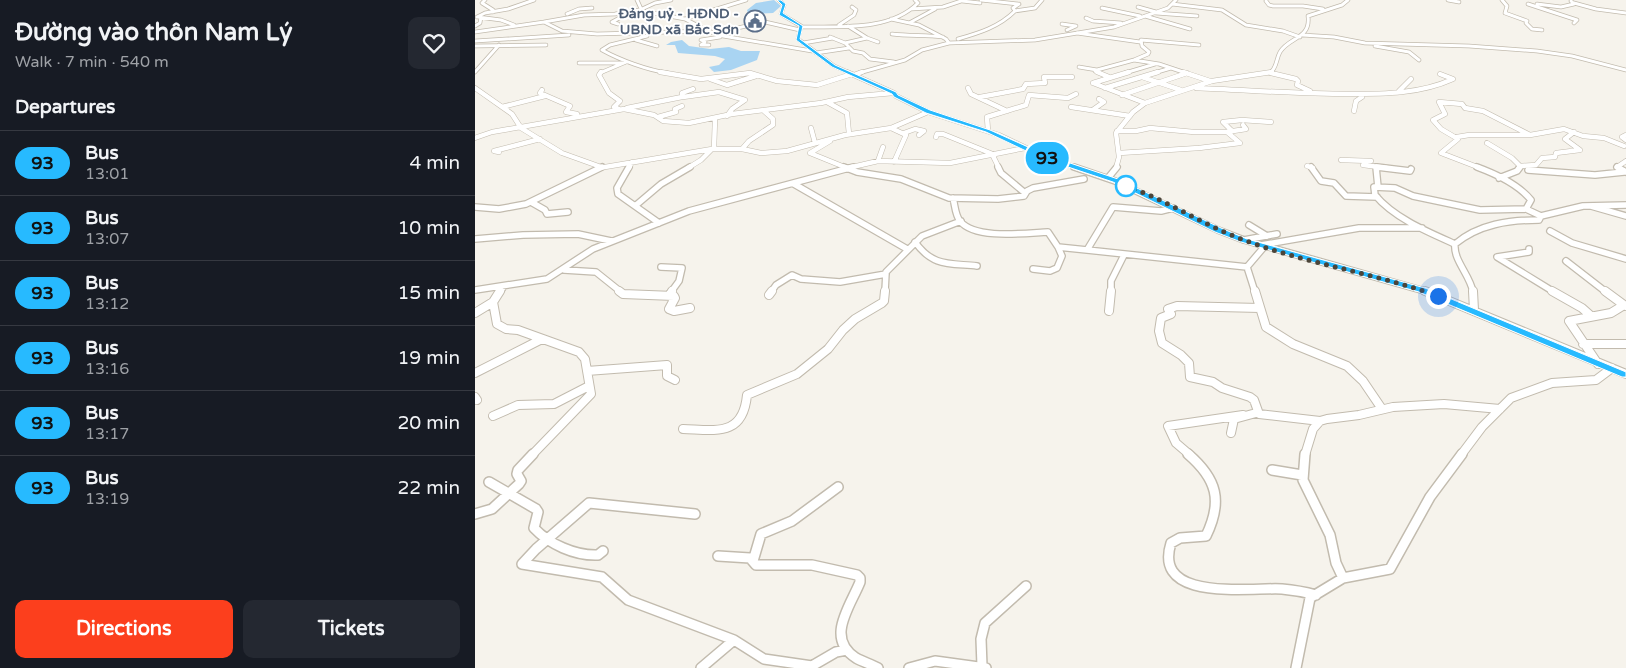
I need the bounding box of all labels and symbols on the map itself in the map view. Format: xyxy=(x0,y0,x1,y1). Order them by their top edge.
place label: Đảng uỷ - HĐND - UBND xã Bắc Sơn xyxy=(617,5,739,38)
public building icon: Đảng uỷ - HĐND - UBND xã Bắc Sơn xyxy=(743,9,767,33)
line badge: 93 xyxy=(1025,142,1069,174)
unlabelled marker xyxy=(1115,175,1137,197)
your location xyxy=(1426,284,1451,309)

